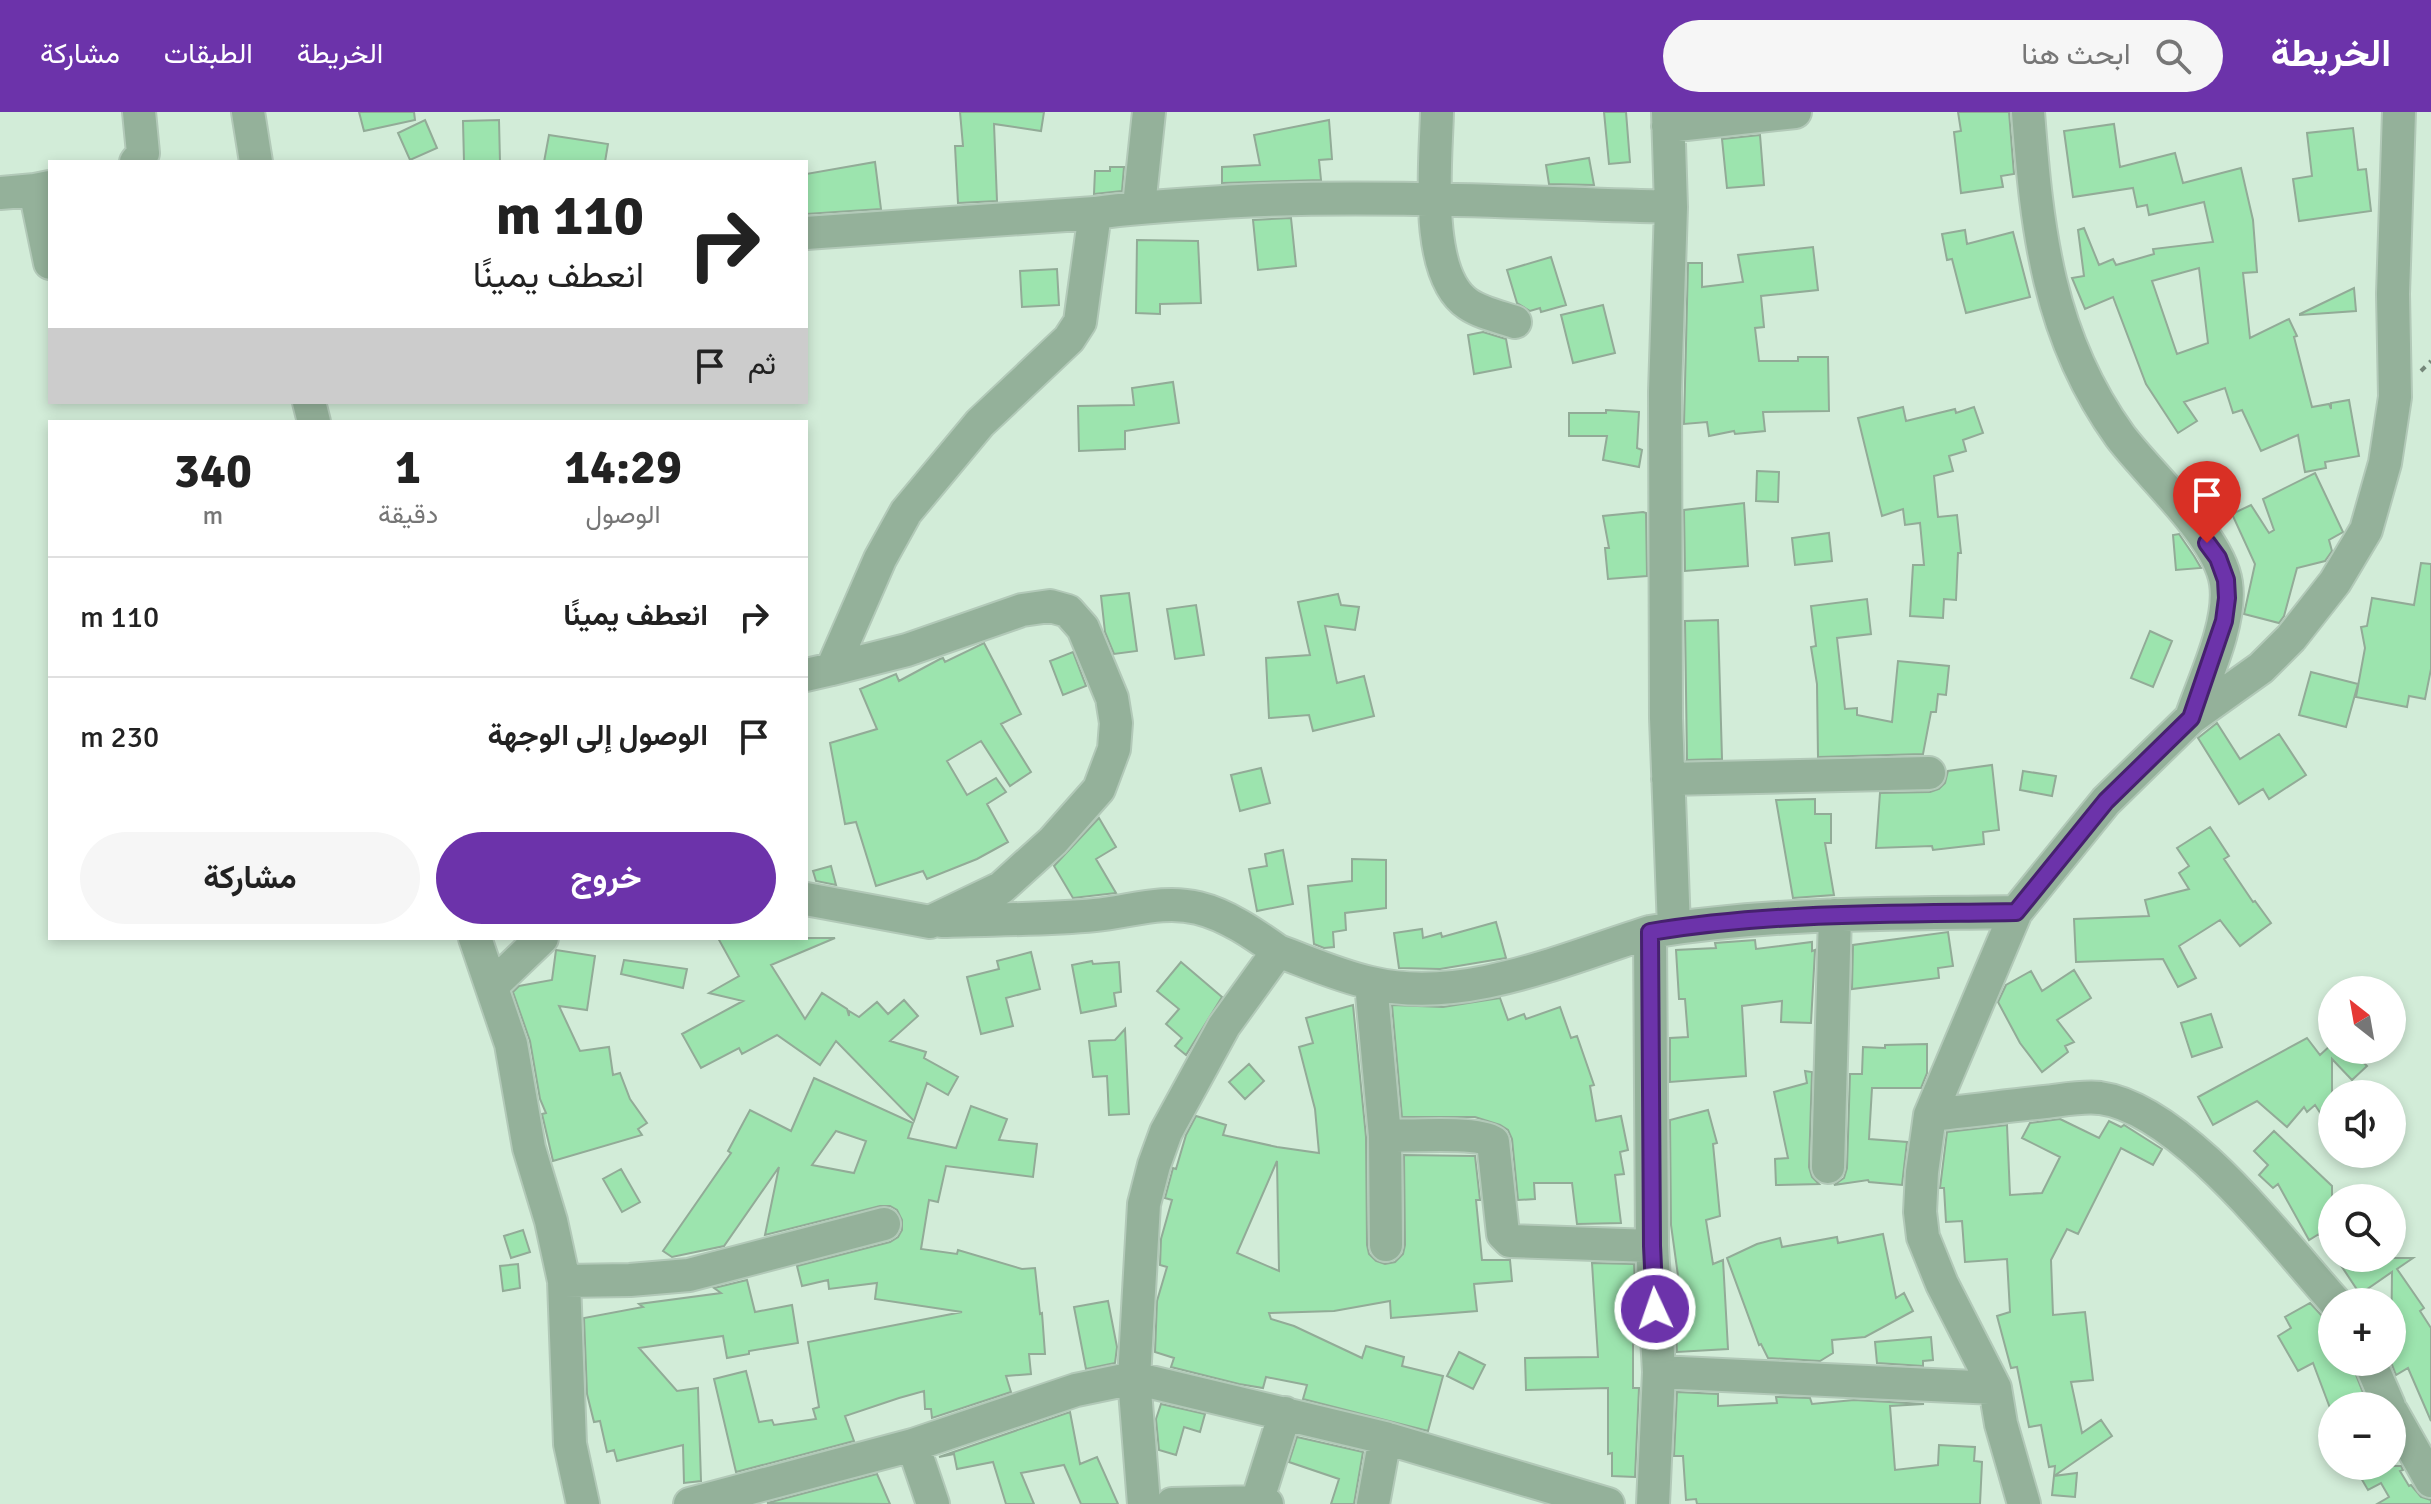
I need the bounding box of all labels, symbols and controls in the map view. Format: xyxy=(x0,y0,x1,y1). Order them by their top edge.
search box xyxy=(1663,20,2223,92)
text: الخريطة xyxy=(2271,30,2391,77)
icon: search xyxy=(2151,34,2195,78)
text: ابحث هنا xyxy=(2021,36,2131,73)
text: مشاركة xyxy=(40,37,120,71)
text: الطبقات xyxy=(164,37,253,71)
text: الخريطة xyxy=(297,37,383,71)
text: 110 m xyxy=(496,181,644,250)
icon: right xyxy=(672,192,776,296)
text: انعطف يمينًا xyxy=(473,253,644,298)
icon: arrive xyxy=(688,344,732,388)
text: ثم xyxy=(748,346,776,383)
text: 1 xyxy=(395,438,421,497)
text: 14:29 xyxy=(564,438,682,497)
text: 340 xyxy=(174,442,252,501)
pin xyxy=(2173,461,2241,543)
icon: arrive xyxy=(2185,473,2229,517)
text: دقيقة xyxy=(378,499,438,531)
text: الوصول xyxy=(586,499,661,531)
text: m xyxy=(203,500,223,532)
icon: right xyxy=(732,595,776,639)
text: انعطف يمينًا xyxy=(563,597,708,634)
text: 110 m xyxy=(80,599,159,636)
icon: arrive xyxy=(732,715,776,759)
text: الوصول إلى الوجهة xyxy=(487,717,708,754)
text: 230 m xyxy=(80,719,159,756)
button: مشاركة xyxy=(80,832,420,924)
button: خروج xyxy=(436,832,776,924)
north arrow xyxy=(2318,976,2406,1064)
map controls xyxy=(2318,976,2406,1480)
button: sound xyxy=(2318,1080,2406,1168)
button: search xyxy=(2318,1184,2406,1272)
position arrow xyxy=(1613,1267,1697,1351)
button: + xyxy=(2318,1288,2406,1376)
button: − xyxy=(2318,1392,2406,1480)

